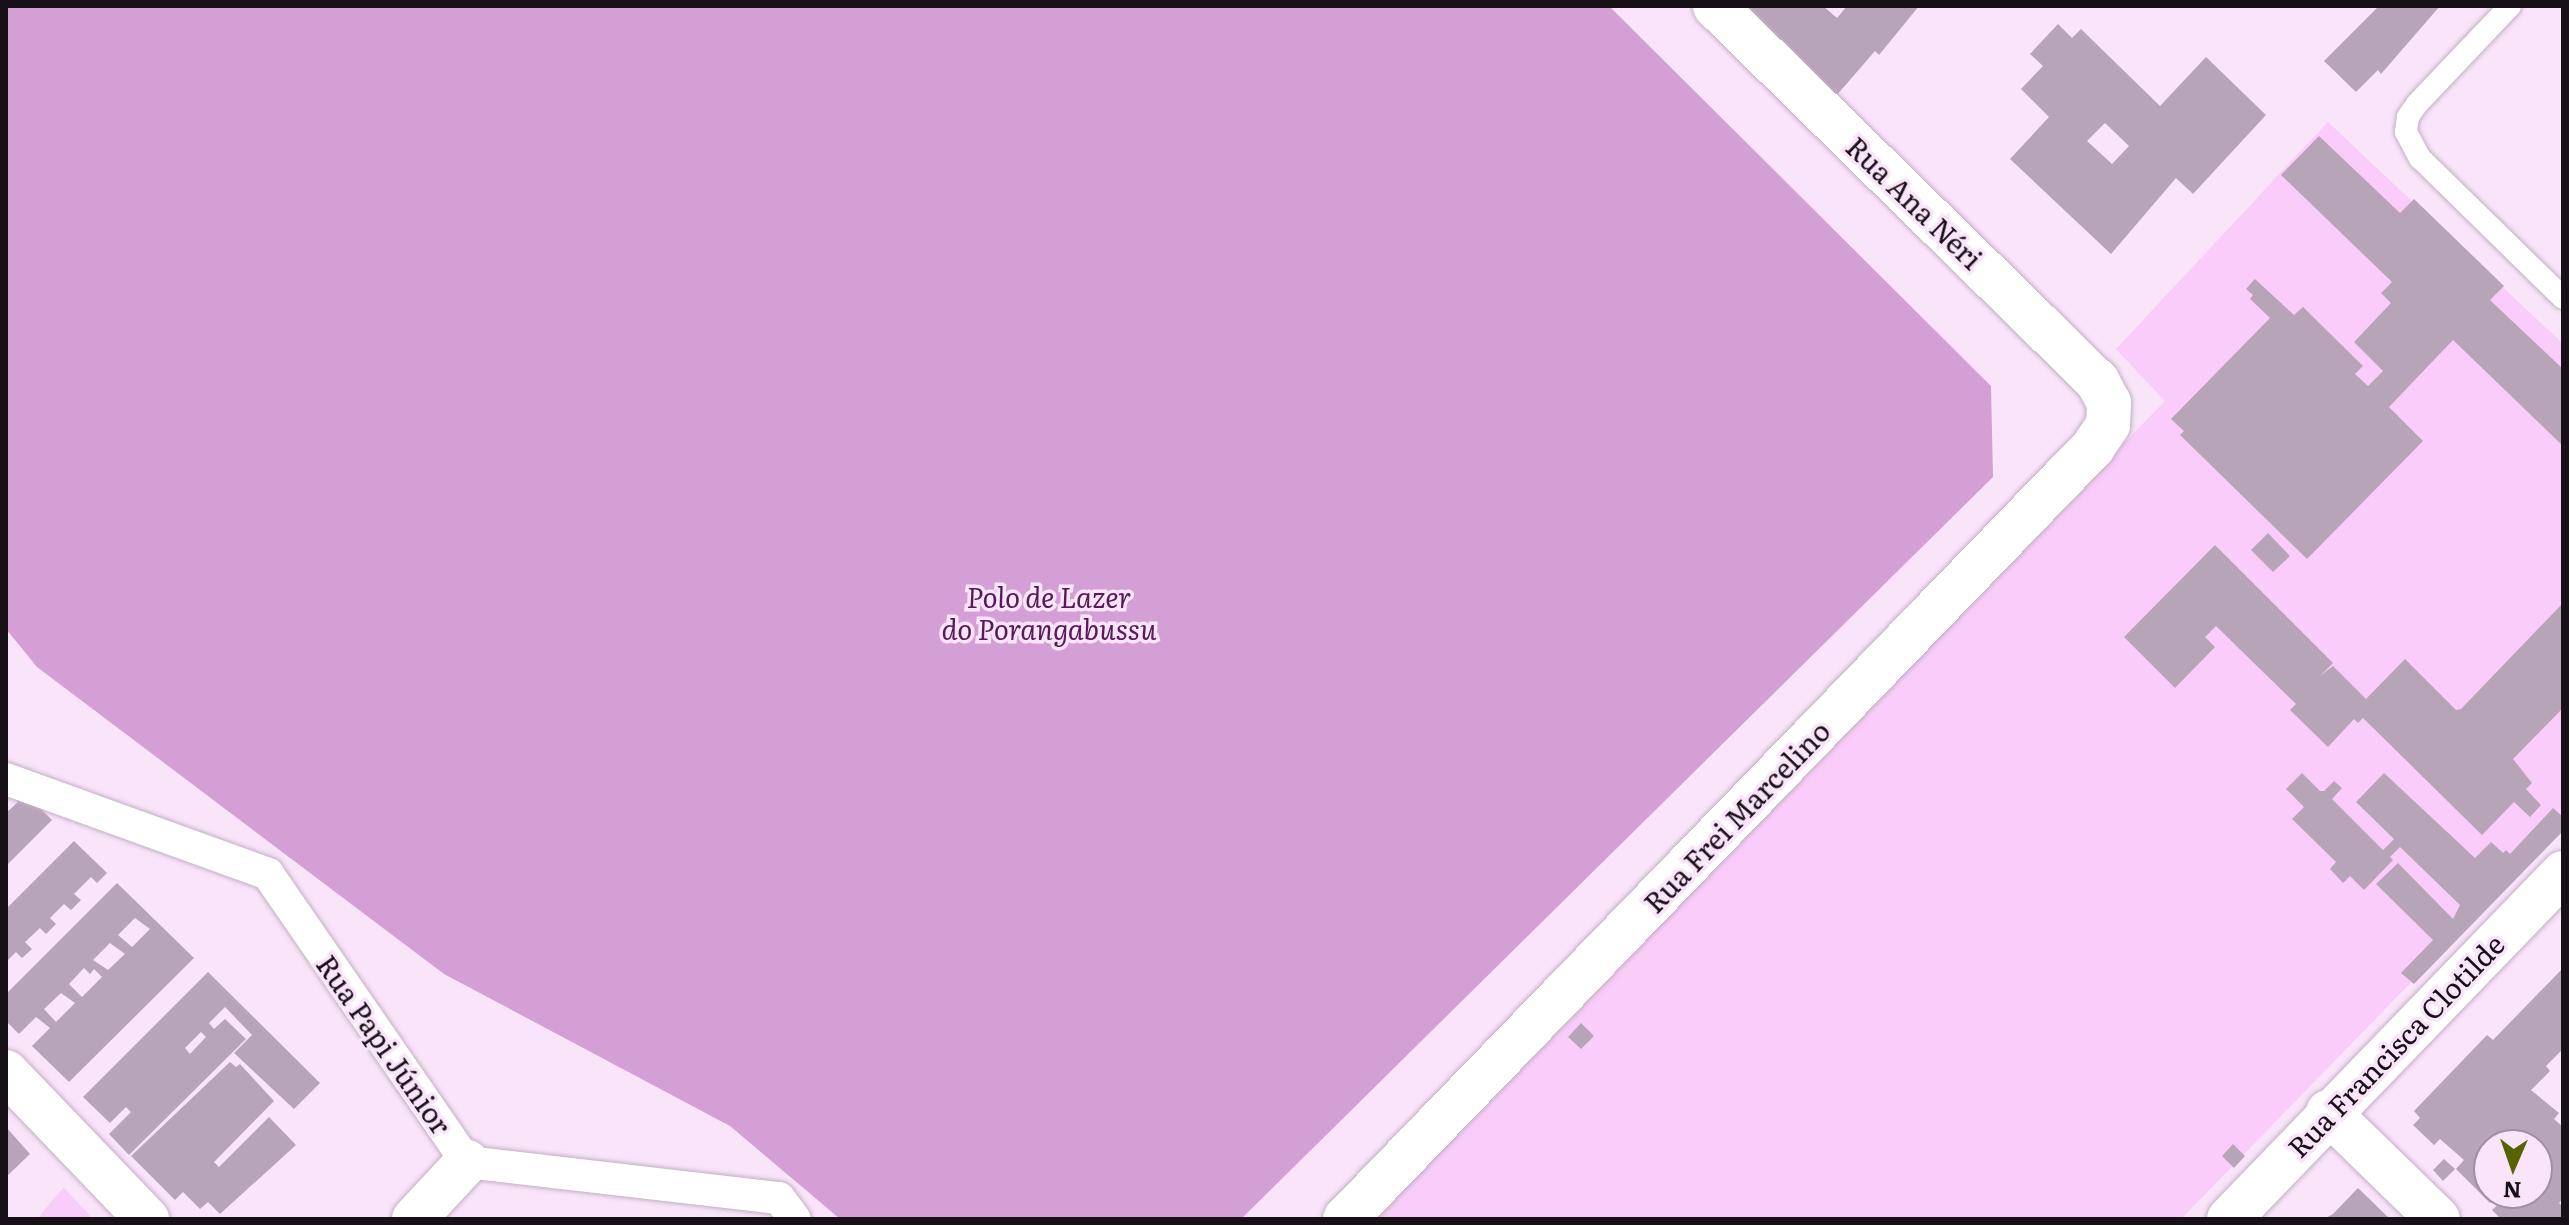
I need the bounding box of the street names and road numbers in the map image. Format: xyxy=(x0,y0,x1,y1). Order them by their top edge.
street label: Rua Ana Néri xyxy=(1840,129,1990,275)
street label: Rua Frei Marcelino xyxy=(1636,713,1836,919)
street label: Rua Francisca Clotilde xyxy=(2280,927,2510,1163)
street label: Rua Papi Júnior xyxy=(311,948,459,1140)

